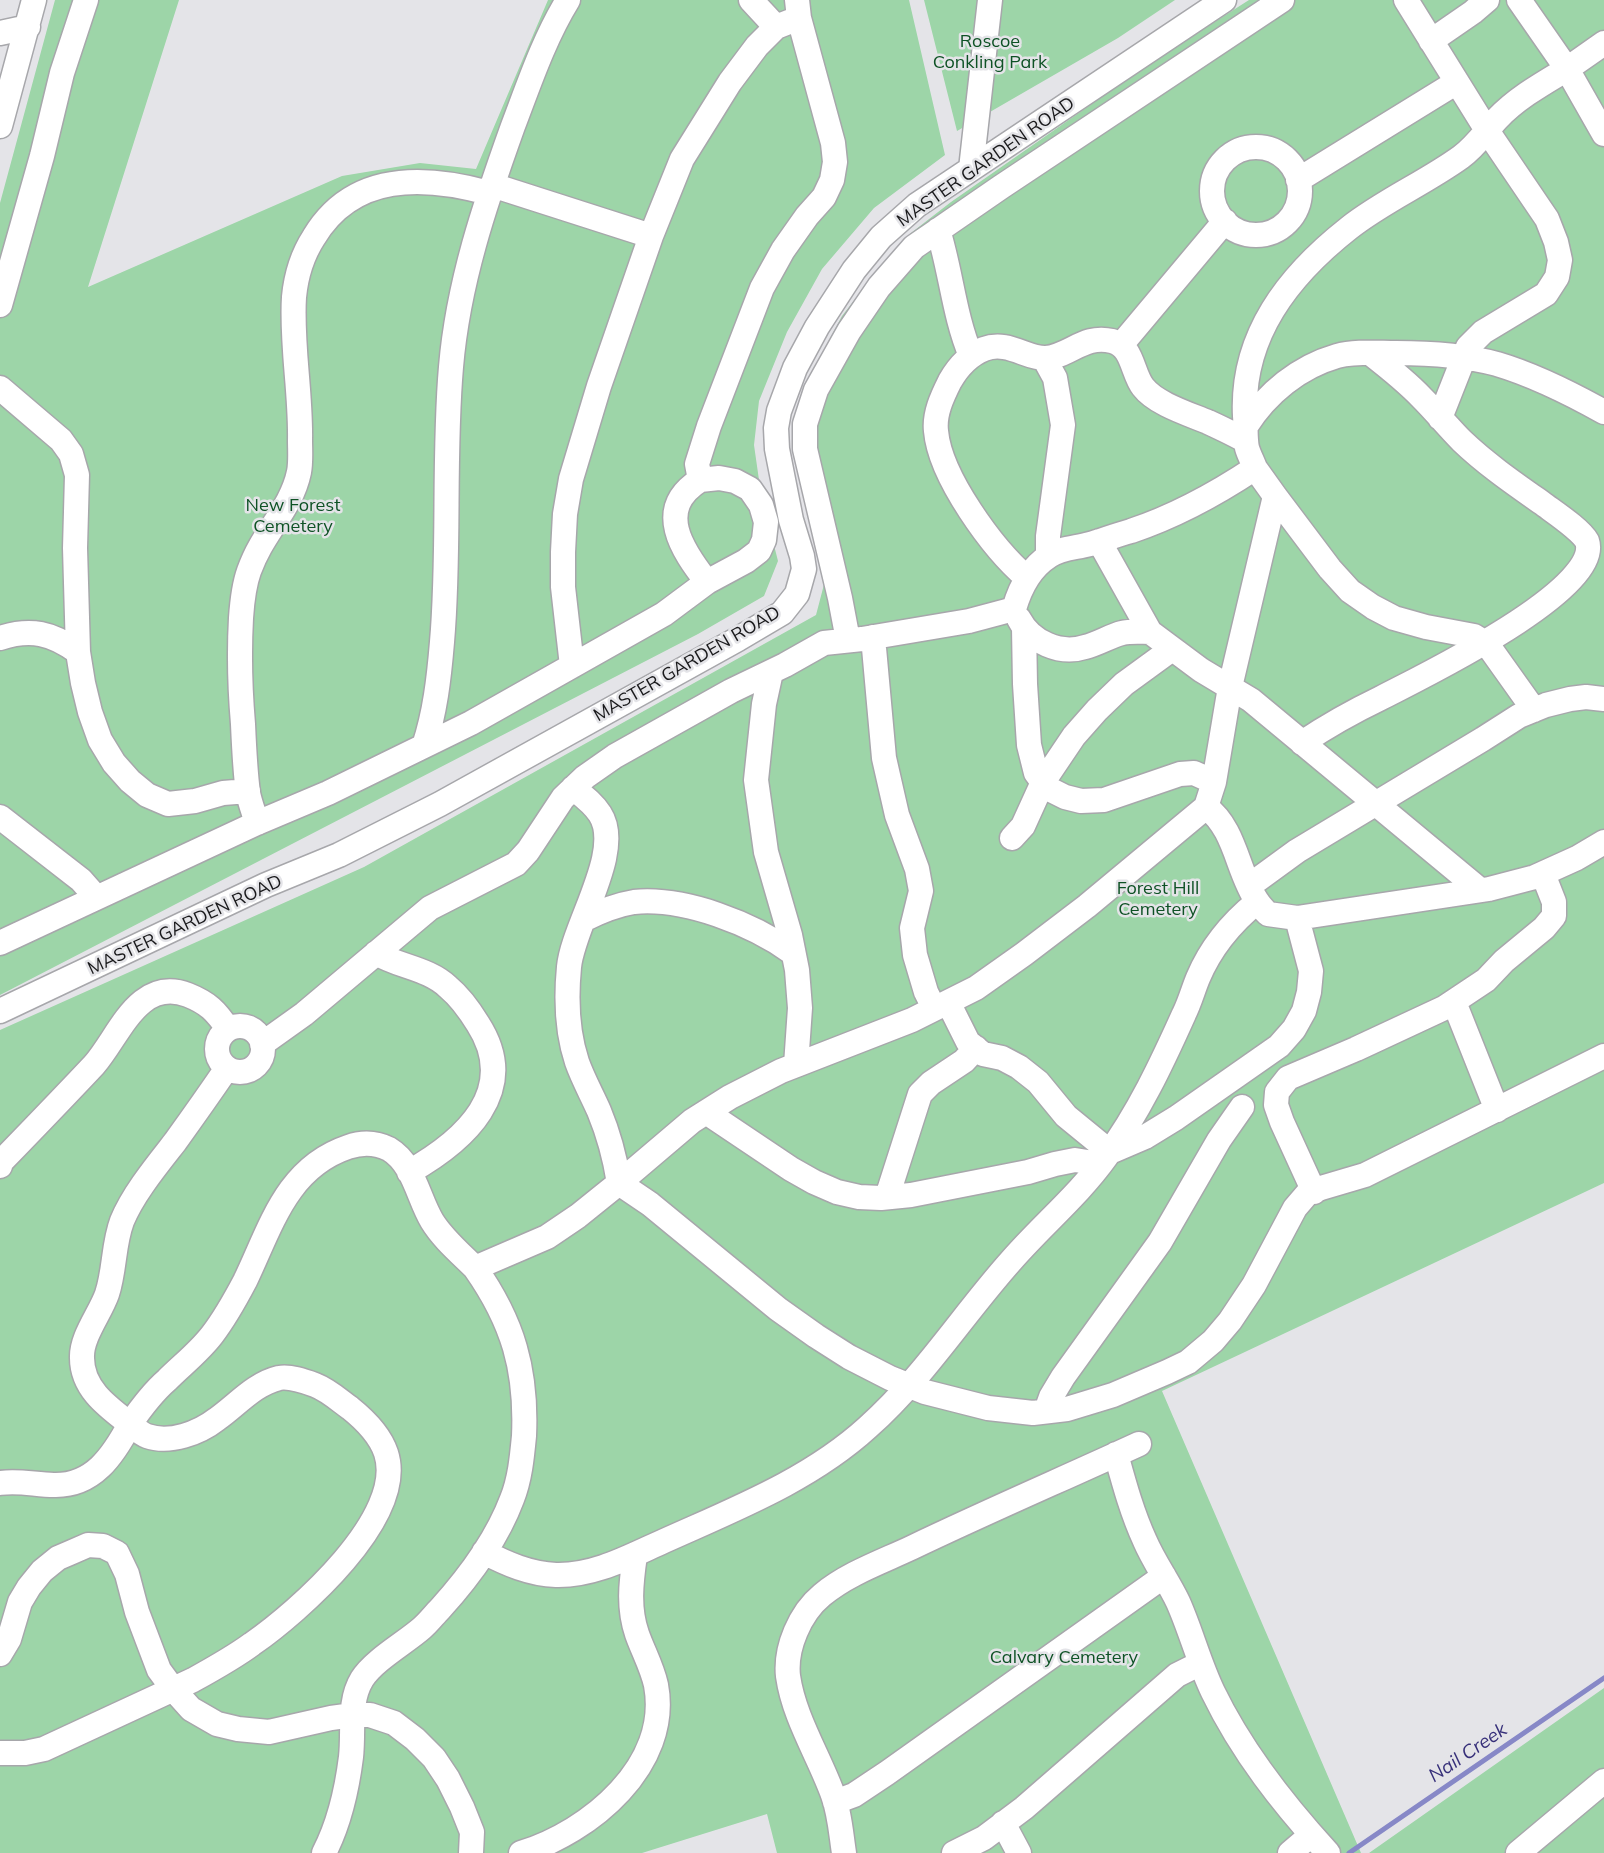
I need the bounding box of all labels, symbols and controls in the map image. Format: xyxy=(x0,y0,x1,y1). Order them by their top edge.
park label: Roscoe Conkling Park xyxy=(933,31,1047,74)
street label: MASTER GARDEN ROAD xyxy=(893,92,1079,232)
park label: New Forest Cemetery xyxy=(246,495,340,538)
street label: MASTER GARDEN ROAD xyxy=(590,602,784,726)
street label: MASTER GARDEN ROAD xyxy=(84,870,286,980)
park label: Forest Hill Cemetery xyxy=(1117,878,1199,920)
park label: Calvary Cemetery xyxy=(990,1647,1138,1669)
water label: Nail Creek xyxy=(1424,1718,1512,1788)

